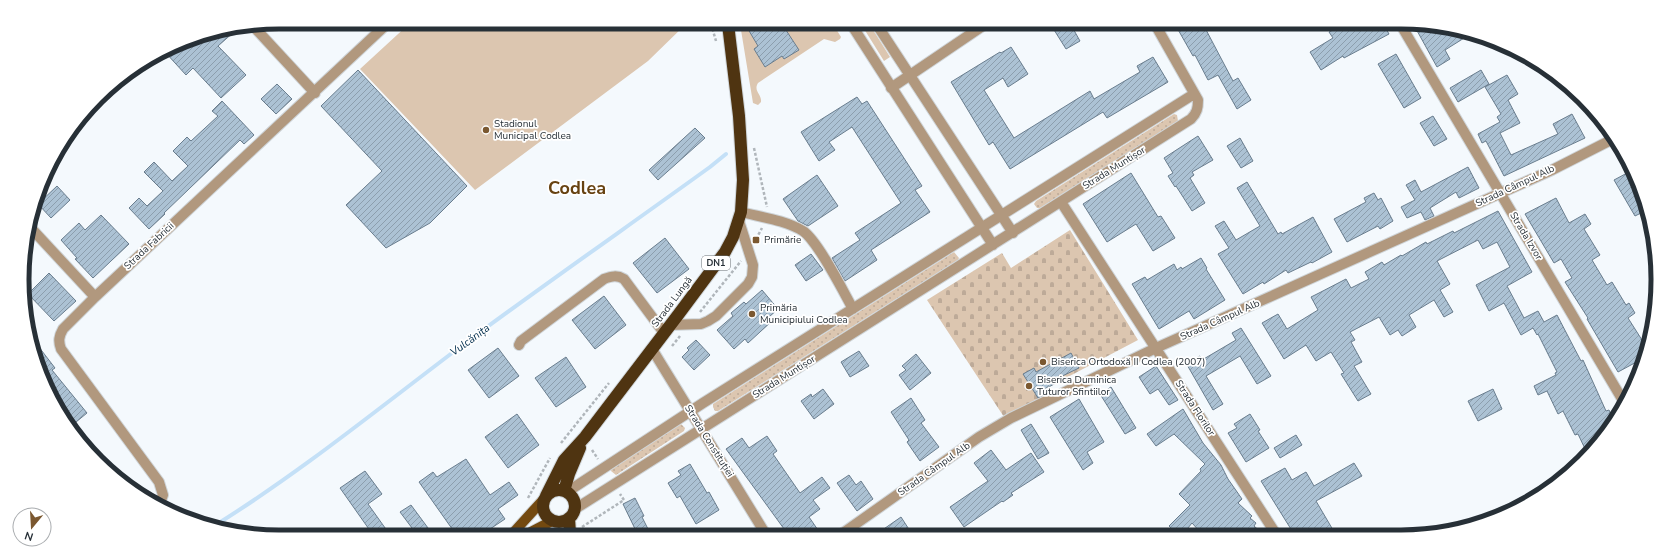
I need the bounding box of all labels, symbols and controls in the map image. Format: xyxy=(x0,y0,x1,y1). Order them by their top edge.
place label: Stadionul Municipal Codlea xyxy=(494,117,571,143)
marker: Stadionul Municipal Codlea xyxy=(481,125,491,135)
street label: Strada Muntișor xyxy=(1080,143,1148,193)
street label: Strada Câmpul Alb xyxy=(1473,161,1557,210)
district label: Codlea xyxy=(548,176,606,200)
street label: Strada Izvor xyxy=(1506,209,1546,263)
street label: Strada Fabricii xyxy=(121,219,177,273)
place label: Primărie xyxy=(764,233,801,247)
marker: Primărie xyxy=(751,235,761,245)
road number: DN1 xyxy=(702,256,730,270)
street label: Strada Lungă xyxy=(648,274,696,330)
street label: Strada Câmpul Alb xyxy=(1178,296,1262,344)
place label: Primăria Municipiului Codlea xyxy=(760,301,848,327)
marker: Primăria Municipiului Codlea xyxy=(747,309,757,319)
water label: Vulcănița xyxy=(447,320,493,360)
street label: Strada Muntișor xyxy=(750,352,818,402)
place label: Biserica Ortodoxă II Codlea (2007) xyxy=(1051,355,1205,369)
marker: Biserica Ortodoxă II Codlea (2007) xyxy=(1038,357,1048,367)
place label: Biserica Duminica Tuturor Sfintiilor xyxy=(1037,373,1116,399)
street label: Strada Florilor xyxy=(1172,377,1219,439)
marker: Biserica Duminica Tuturor Sfintiilor xyxy=(1024,381,1034,391)
street label: Strada Constituției xyxy=(681,402,737,480)
street label: Strada Câmpul Alb xyxy=(895,439,973,499)
north arrow xyxy=(12,507,52,547)
text: N xyxy=(23,528,35,544)

